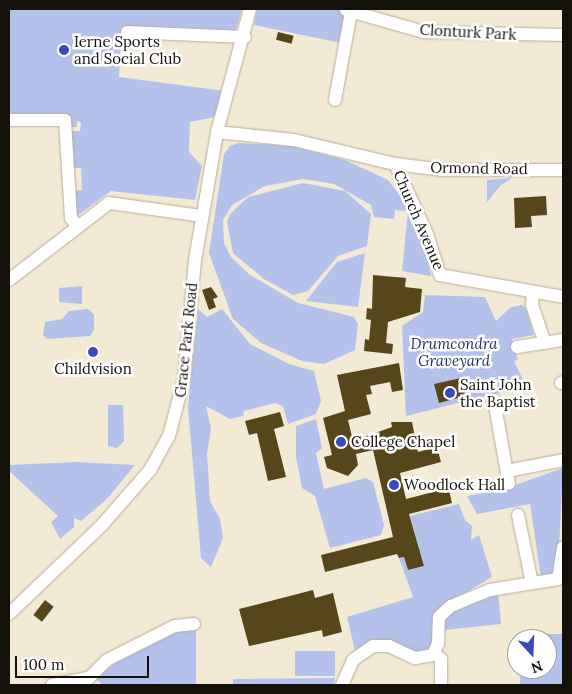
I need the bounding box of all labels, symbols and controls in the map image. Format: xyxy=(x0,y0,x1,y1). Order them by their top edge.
street label: Clonturk Park xyxy=(419,20,517,44)
place label: Ierne Sports and Social Club xyxy=(74,32,181,67)
marker: Ierne Sports and Social Club xyxy=(58,44,70,56)
street label: Ormond Road xyxy=(430,158,528,178)
street label: Church Avenue xyxy=(390,167,448,273)
street label: Grace Park Road xyxy=(171,282,201,398)
park label: Drumcondra Graveyard xyxy=(410,334,498,369)
marker: Childvision xyxy=(87,346,99,358)
place label: Childvision xyxy=(54,360,132,378)
place label: Saint John the Baptist xyxy=(460,375,536,410)
marker: Saint John the Baptist xyxy=(444,387,456,399)
place label: College Chapel xyxy=(351,433,455,451)
marker: College Chapel xyxy=(335,436,347,448)
place label: Woodlock Hall xyxy=(404,476,505,494)
marker: Woodlock Hall xyxy=(388,479,400,491)
north arrow xyxy=(507,629,557,679)
scale bar xyxy=(18,646,151,678)
text: 100 m xyxy=(23,655,64,674)
text: N xyxy=(529,657,545,677)

